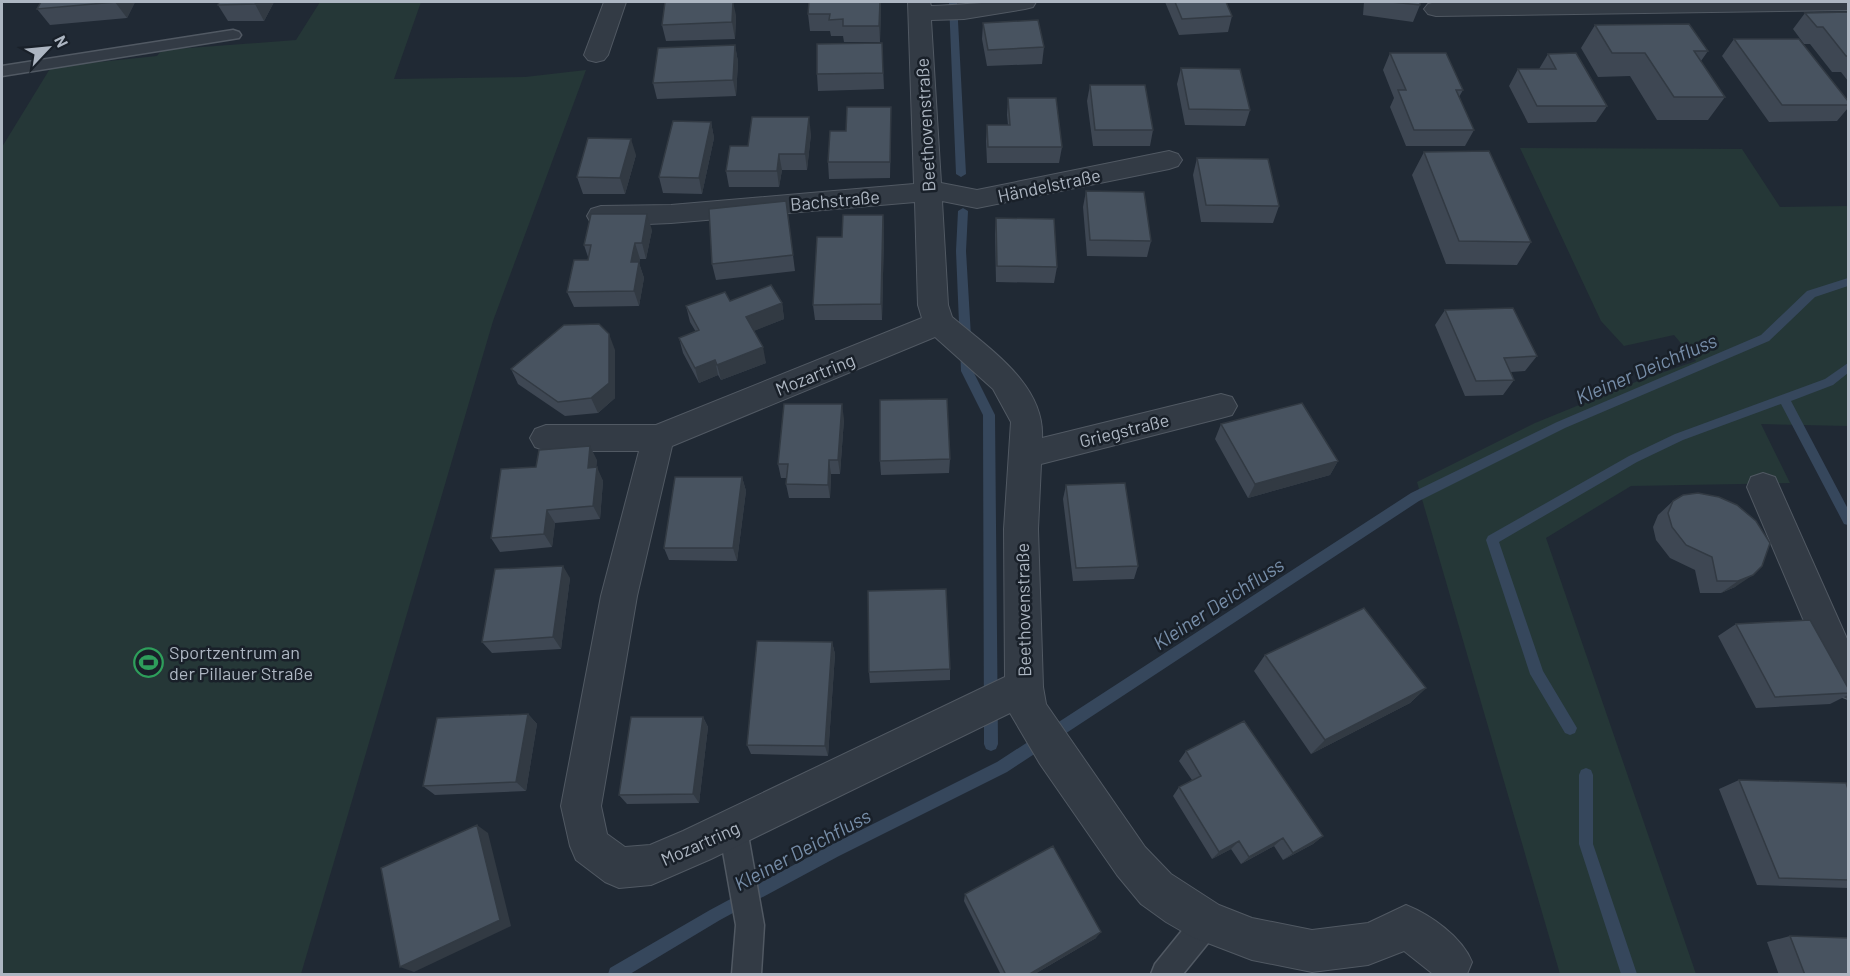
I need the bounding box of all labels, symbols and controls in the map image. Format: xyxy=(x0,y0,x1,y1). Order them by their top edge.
north arrow xyxy=(18,18,78,78)
text: N xyxy=(51,32,73,50)
street label: Beethovenstraße xyxy=(911,58,939,192)
street label: Händelstraße xyxy=(996,163,1102,207)
street label: Bachstraße xyxy=(789,185,881,215)
water label: Kleiner Deichfluss xyxy=(1572,327,1720,409)
street label: Mozartring xyxy=(772,348,858,400)
street label: Griegstraße xyxy=(1077,408,1171,452)
street label: Beethovenstraße xyxy=(1011,543,1035,677)
water label: Kleiner Deichfluss xyxy=(1148,552,1288,654)
place label: Sportzentrum an der Pillauer Straße xyxy=(169,641,313,684)
sports icon: Sportzentrum an der Pillauer Straße xyxy=(132,646,164,678)
water label: Kleiner Deichfluss xyxy=(730,803,874,895)
street label: Mozartring xyxy=(657,816,743,870)

